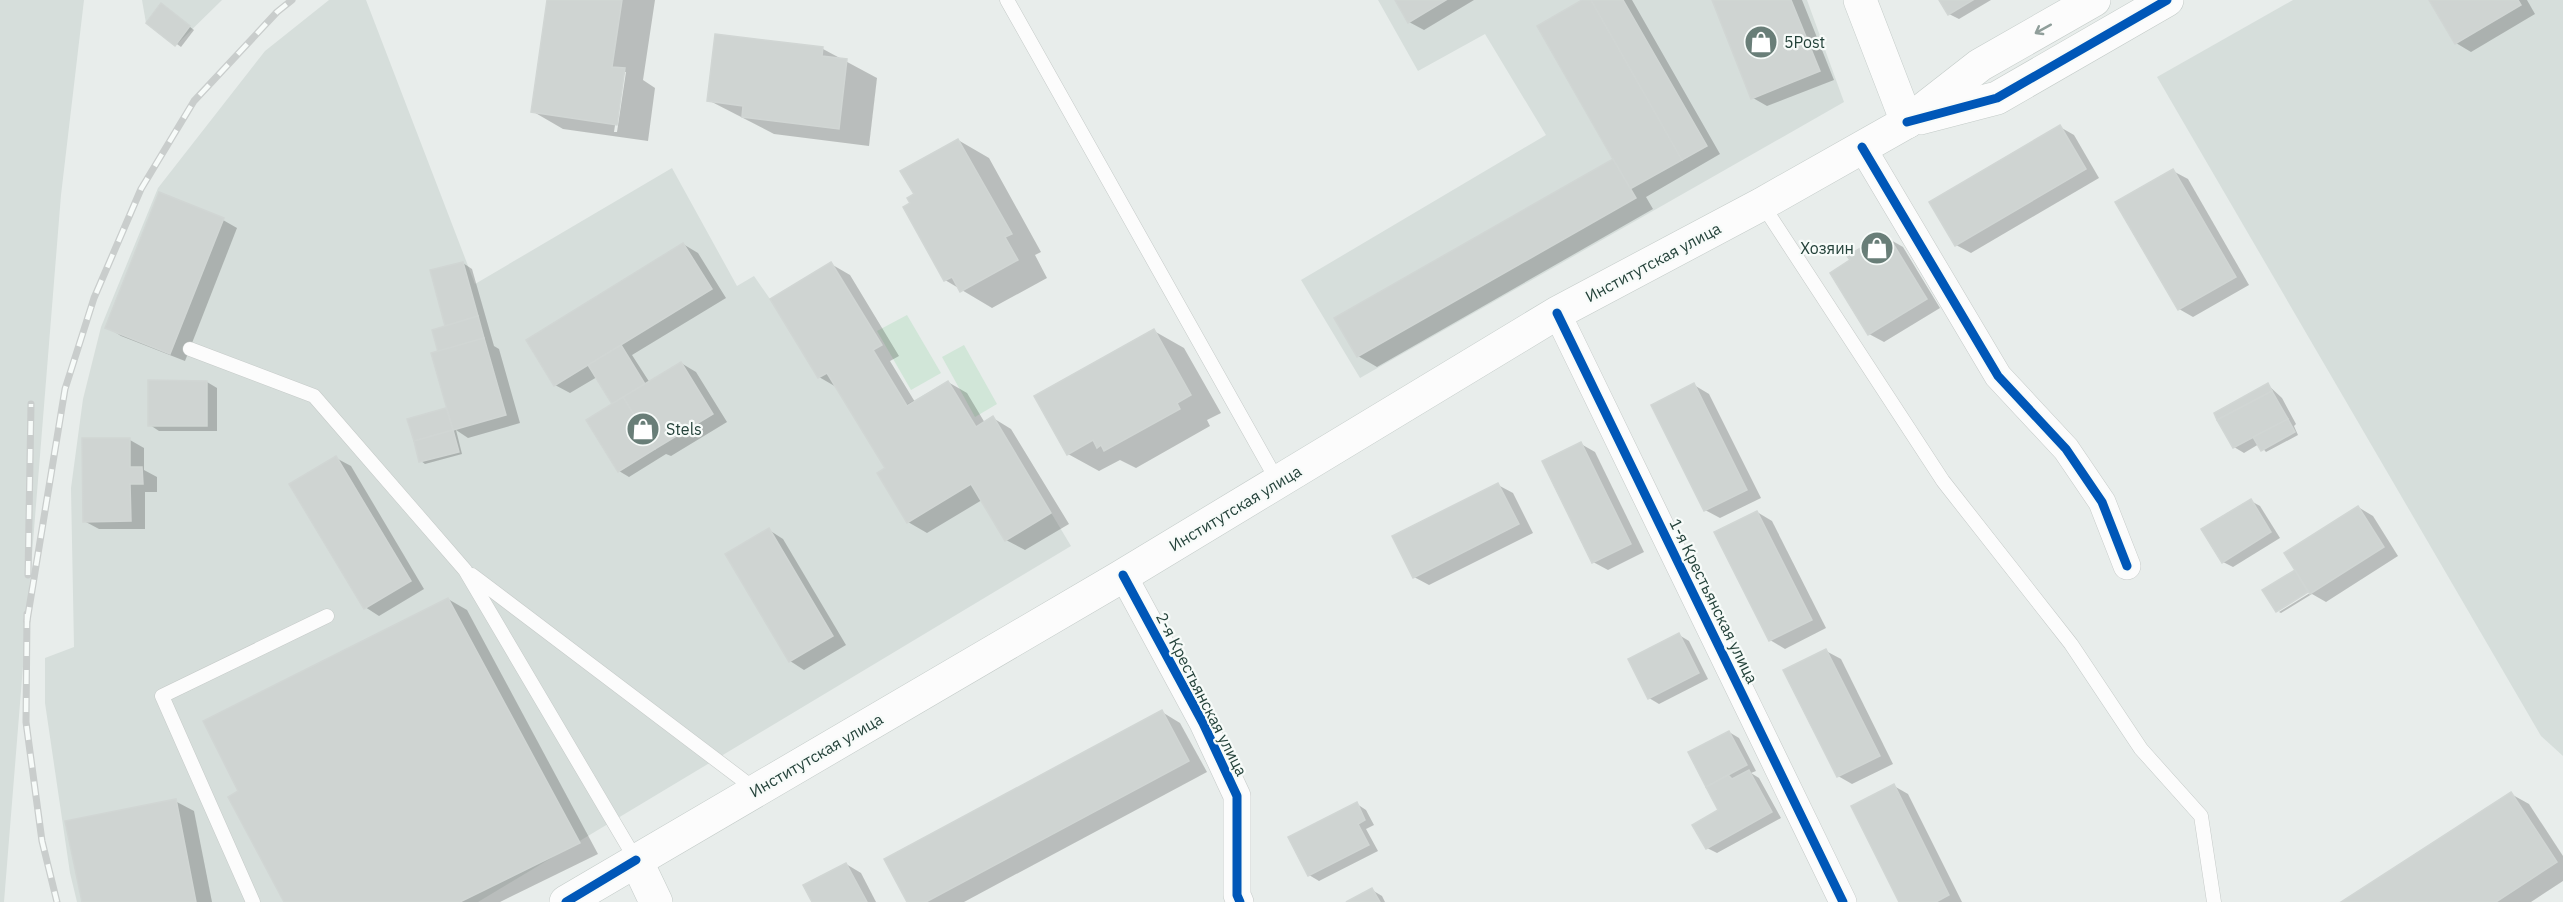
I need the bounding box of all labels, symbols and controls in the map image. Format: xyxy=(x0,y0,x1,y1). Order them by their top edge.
one-way arrow xyxy=(2035,23,2052,35)
shop icon: 5Post xyxy=(1743,24,1779,60)
place label: 5Post xyxy=(1784,32,1825,52)
street label: Институтская улица xyxy=(1582,218,1725,306)
shop icon: Хозяин xyxy=(1859,230,1895,266)
place label: Хозяин xyxy=(1800,238,1854,258)
shop icon: Stels xyxy=(625,411,661,447)
place label: Stels xyxy=(666,419,702,439)
street label: Институтская улица xyxy=(1165,460,1305,555)
street label: 1-я Крестьянская улица xyxy=(1665,515,1763,687)
street label: 2-я Крестьянская улица xyxy=(1152,609,1252,779)
street label: Институтская улица xyxy=(746,708,887,801)

